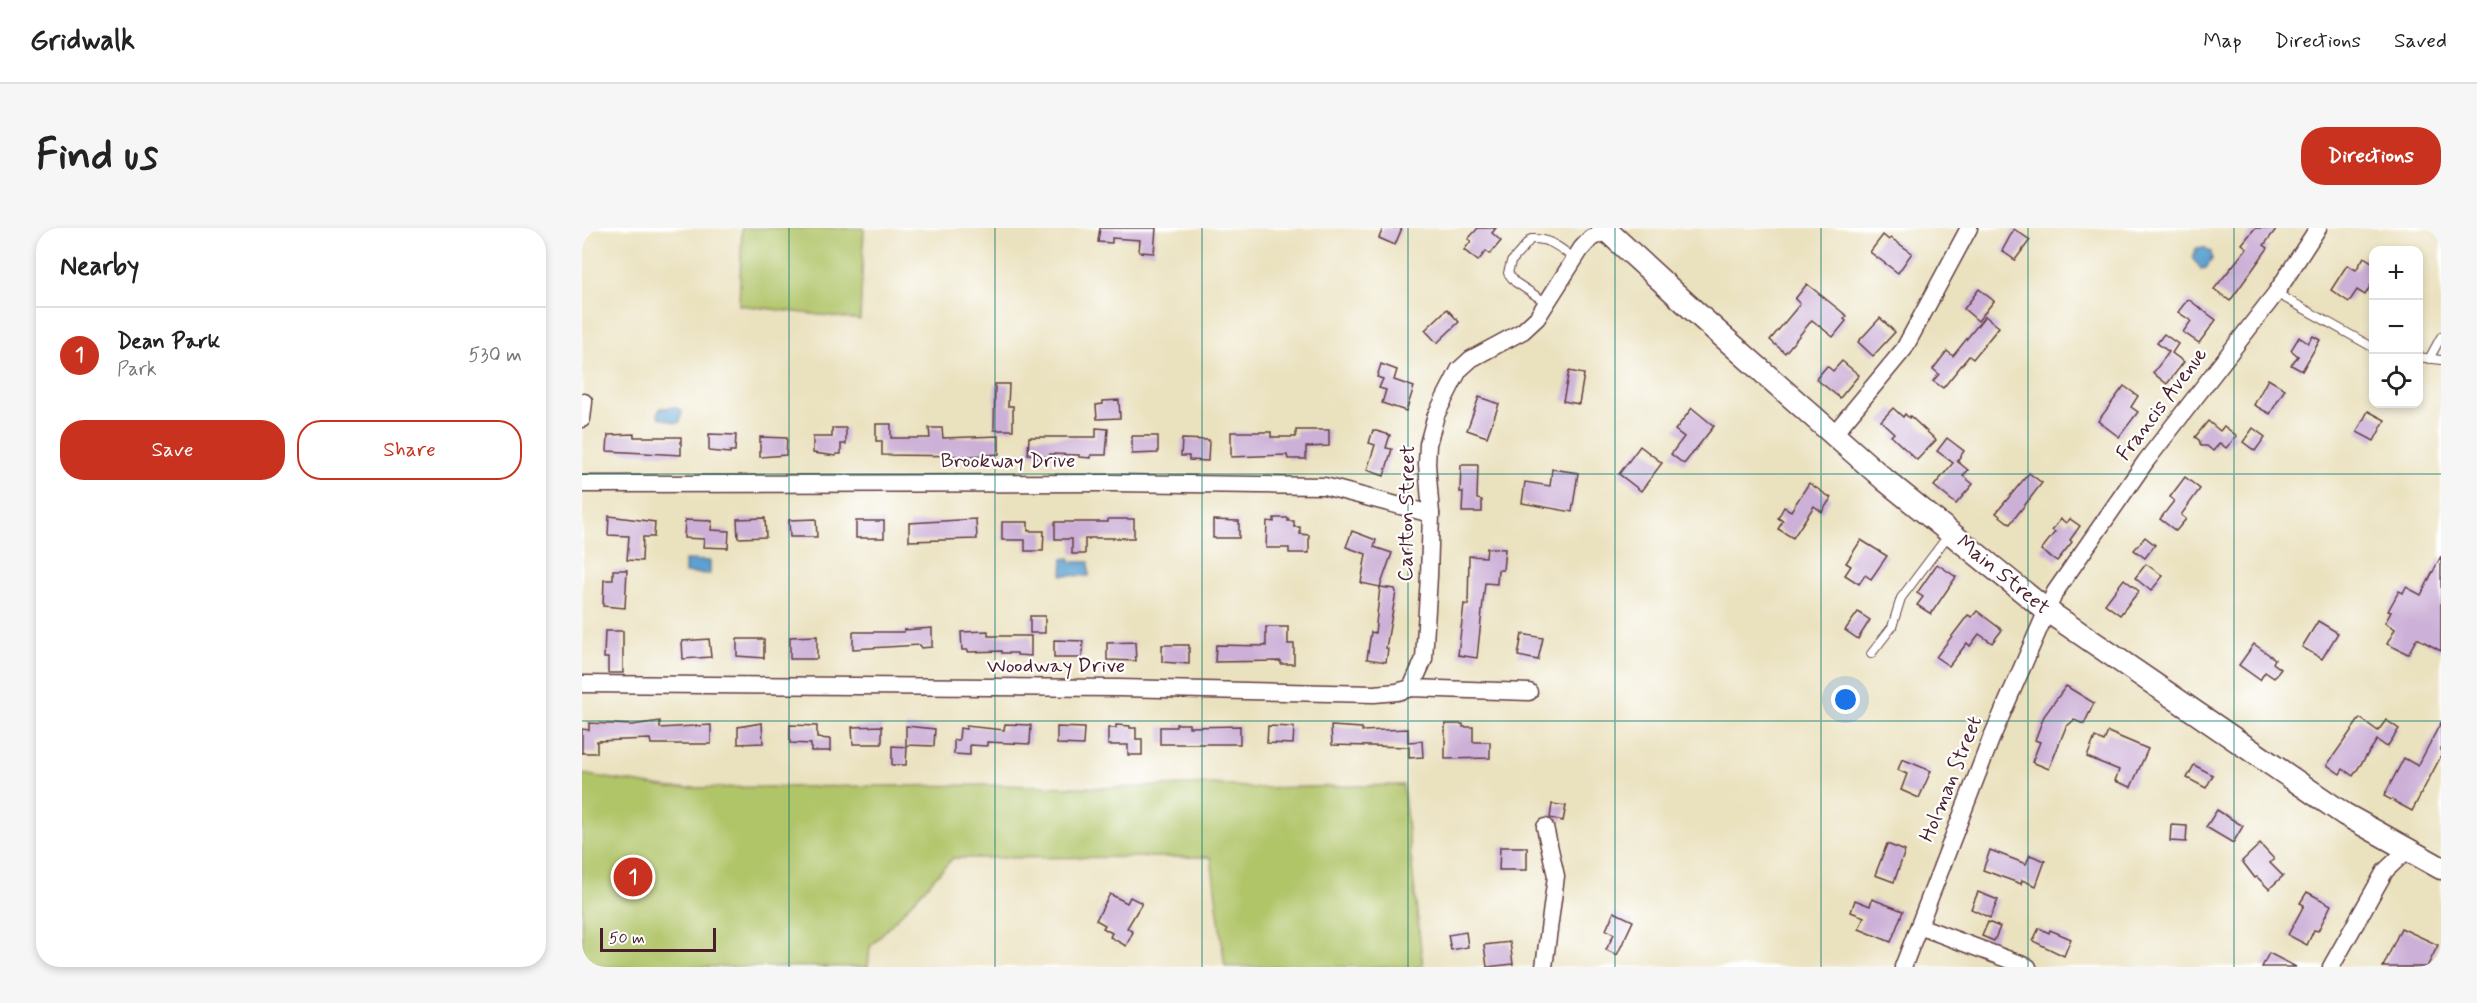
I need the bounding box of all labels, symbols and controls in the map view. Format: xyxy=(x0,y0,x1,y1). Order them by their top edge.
text: Gridwalk xyxy=(30,23,135,60)
text: Map xyxy=(2203,27,2242,55)
text: Directions xyxy=(2275,27,2361,55)
text: Saved xyxy=(2394,27,2447,55)
button: Directions xyxy=(2301,127,2441,185)
text: Find us xyxy=(36,129,158,184)
map controls xyxy=(2369,246,2423,408)
button: + xyxy=(2369,246,2423,300)
text: Nearby xyxy=(60,250,139,284)
button: − xyxy=(2369,300,2423,354)
text: Dean Park xyxy=(117,328,220,356)
street label: Francis Avenue xyxy=(2110,341,2214,467)
text: 1 xyxy=(75,342,84,369)
text: 530 m xyxy=(468,342,522,369)
button: locate xyxy=(2369,354,2423,408)
text: Park xyxy=(117,356,157,383)
button: Save xyxy=(60,420,285,480)
button: Share xyxy=(297,420,522,480)
street label: Carlton Street xyxy=(1392,444,1422,582)
street label: Brookway Drive xyxy=(940,447,1076,475)
street label: Main Street xyxy=(1950,529,2056,621)
street label: Woodway Drive xyxy=(987,652,1125,680)
your location xyxy=(1831,685,1860,714)
street label: Holman Street xyxy=(1913,712,1989,846)
pin: 1 xyxy=(614,854,652,900)
scale bar xyxy=(600,925,716,952)
text: 50 m xyxy=(609,928,645,949)

